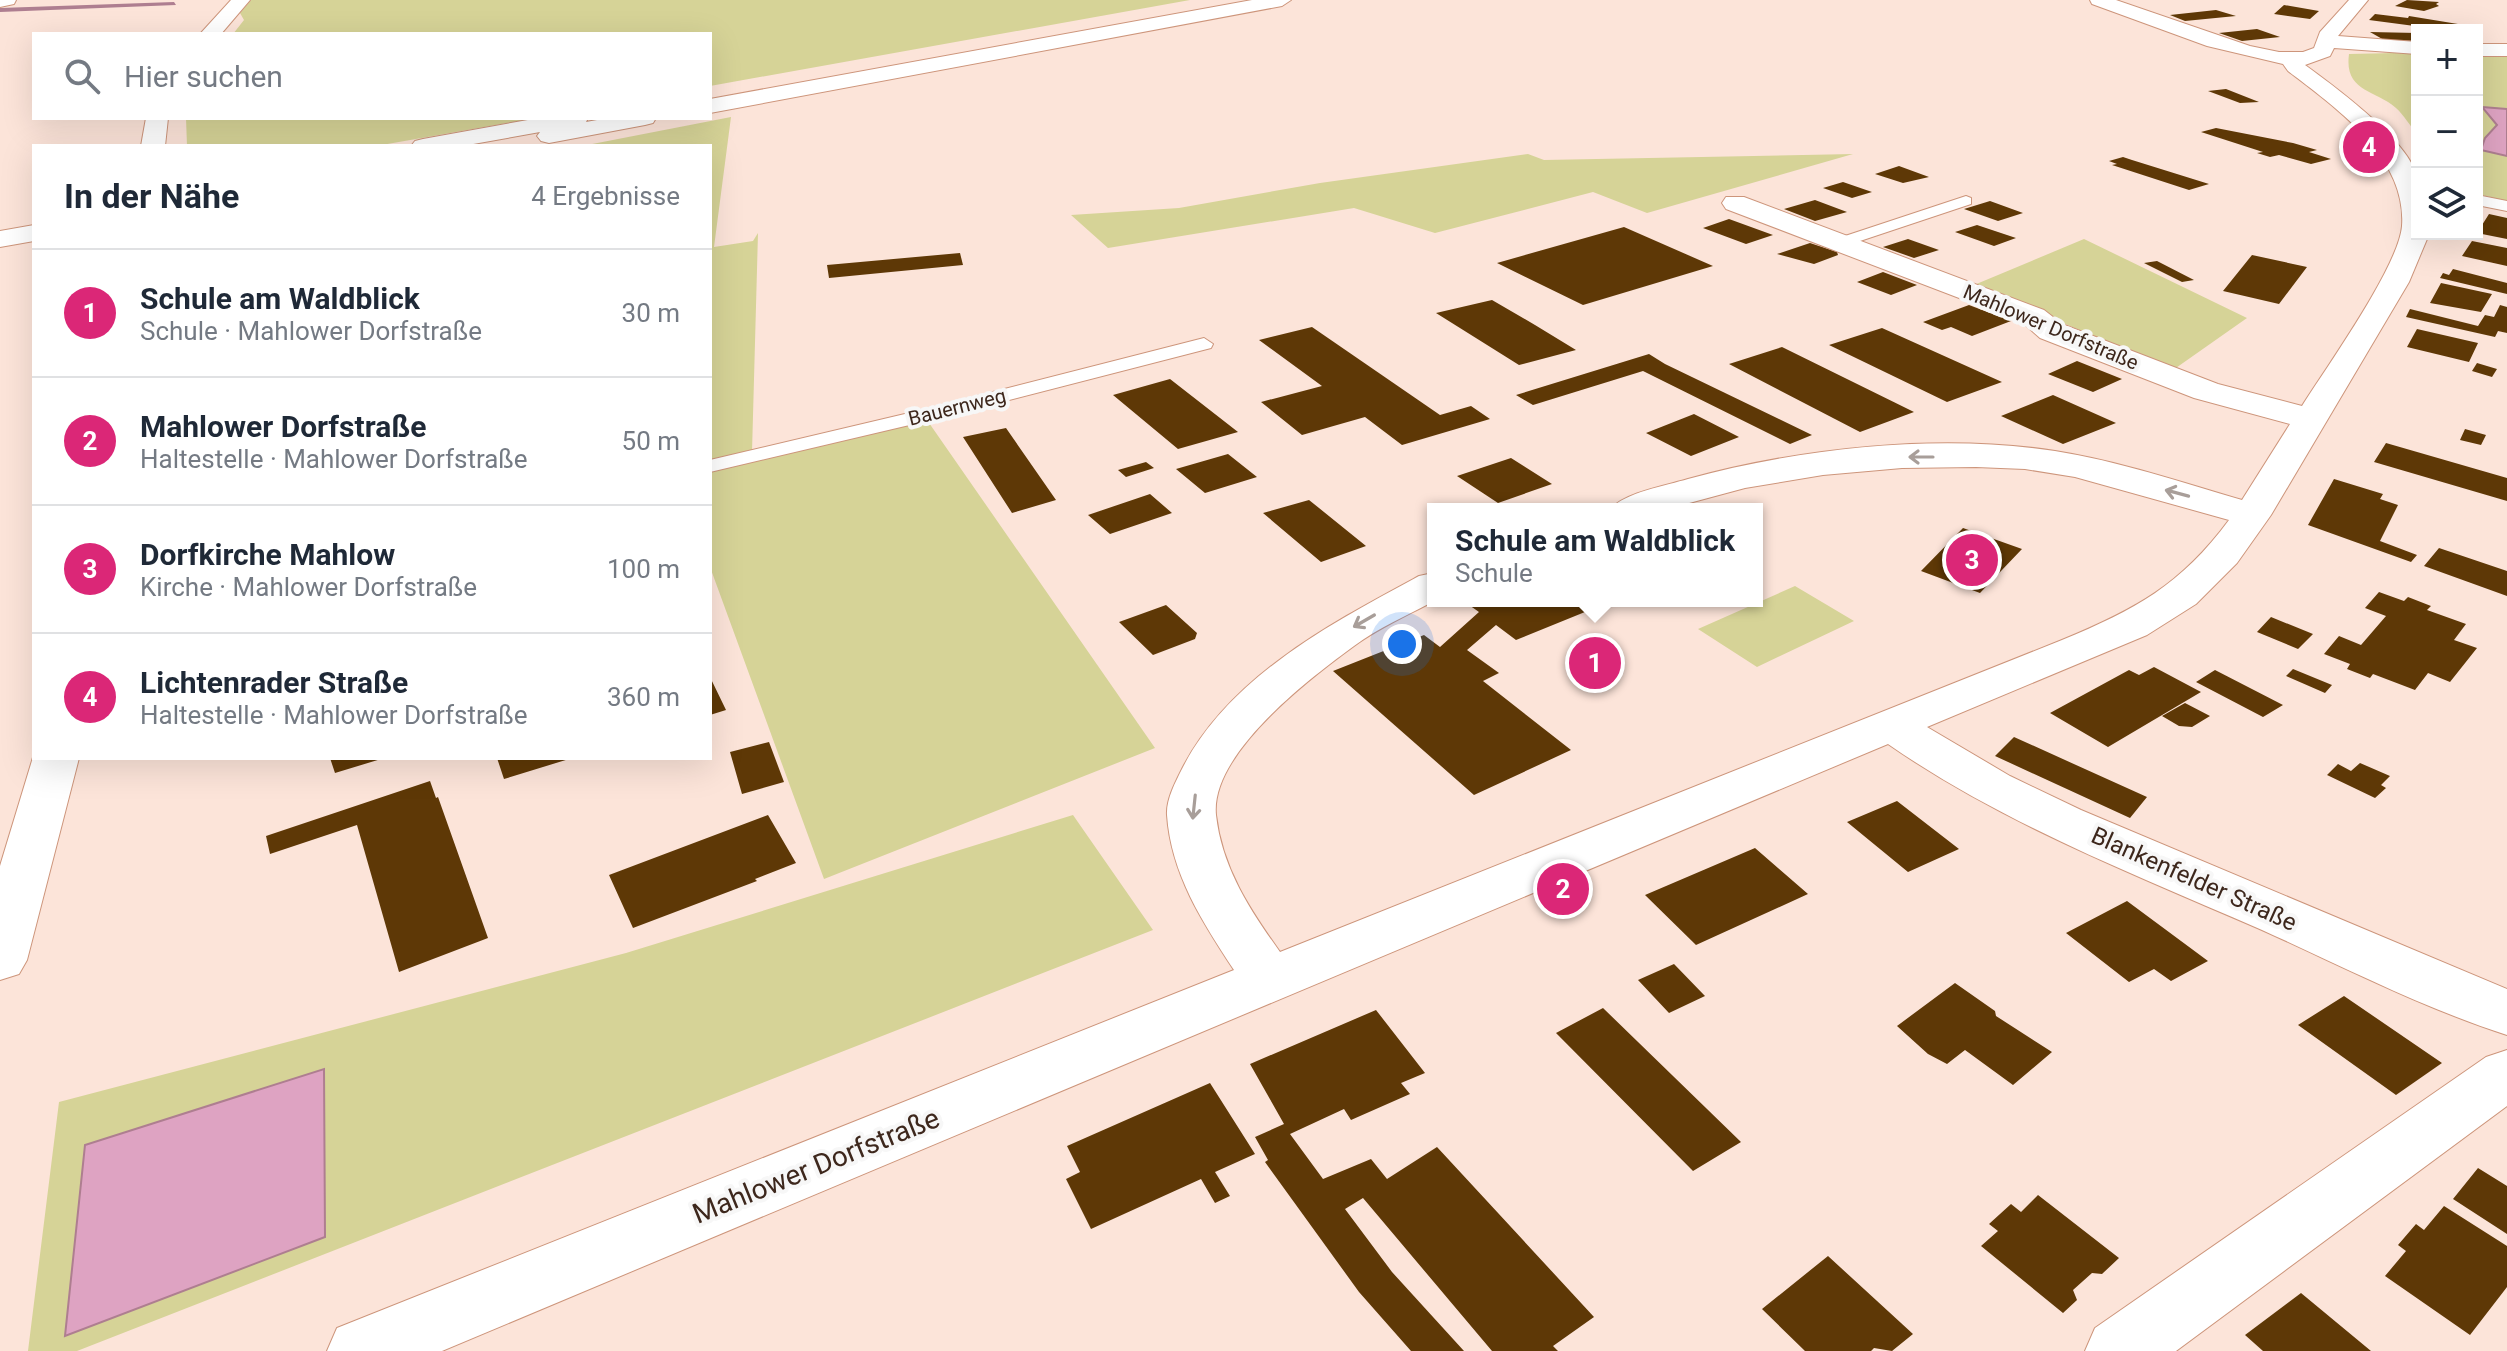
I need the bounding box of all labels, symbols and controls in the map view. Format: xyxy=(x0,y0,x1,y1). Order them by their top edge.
map controls xyxy=(2411,24,2483,240)
button: + xyxy=(2411,24,2483,96)
search box xyxy=(32,32,712,120)
icon: search xyxy=(60,54,104,98)
text: Hier suchen xyxy=(124,59,283,94)
button: − xyxy=(2411,96,2483,168)
pin: 4 xyxy=(2343,117,2395,177)
button: layers xyxy=(2411,168,2483,240)
text: In der Nähe xyxy=(64,176,239,216)
text: 4 Ergebnisse xyxy=(531,181,680,211)
street label: Mahlower Dorfstraße xyxy=(1960,279,2142,375)
text: Schule am Waldblick xyxy=(140,281,420,316)
text: 1 xyxy=(83,298,97,328)
text: 30 m xyxy=(622,298,680,328)
text: Schule · Mahlower Dorfstraße xyxy=(140,316,482,346)
street label: Bauernweg xyxy=(906,383,1008,431)
text: Mahlower Dorfstraße xyxy=(140,409,426,444)
text: 2 xyxy=(83,426,97,456)
text: 50 m xyxy=(622,426,680,456)
text: Haltestelle · Mahlower Dorfstraße xyxy=(140,444,528,474)
one-way arrow xyxy=(1908,449,1935,464)
one-way arrow xyxy=(2164,485,2190,500)
popup xyxy=(1427,503,1763,607)
text: Schule am Waldblick xyxy=(1455,523,1735,558)
pin: 3 xyxy=(1946,530,1998,590)
text: Dorfkirche Mahlow xyxy=(140,537,395,572)
text: 3 xyxy=(83,554,97,584)
text: 100 m xyxy=(607,554,680,584)
text: Schule xyxy=(1455,558,1533,588)
text: Kirche · Mahlower Dorfstraße xyxy=(140,572,477,602)
one-way arrow xyxy=(1353,613,1376,629)
your location xyxy=(1382,624,1422,664)
pin: 1 xyxy=(1569,633,1621,693)
text: Lichtenrader Straße xyxy=(140,665,408,700)
text: 4 xyxy=(83,682,97,712)
text: 360 m xyxy=(607,682,680,712)
text: Haltestelle · Mahlower Dorfstraße xyxy=(140,700,528,730)
one-way arrow xyxy=(1186,793,1201,819)
street label: Blankenfelder Straße xyxy=(2087,821,2301,937)
pin: 2 xyxy=(1537,859,1589,919)
street label: Mahlower Dorfstraße xyxy=(688,1101,944,1231)

